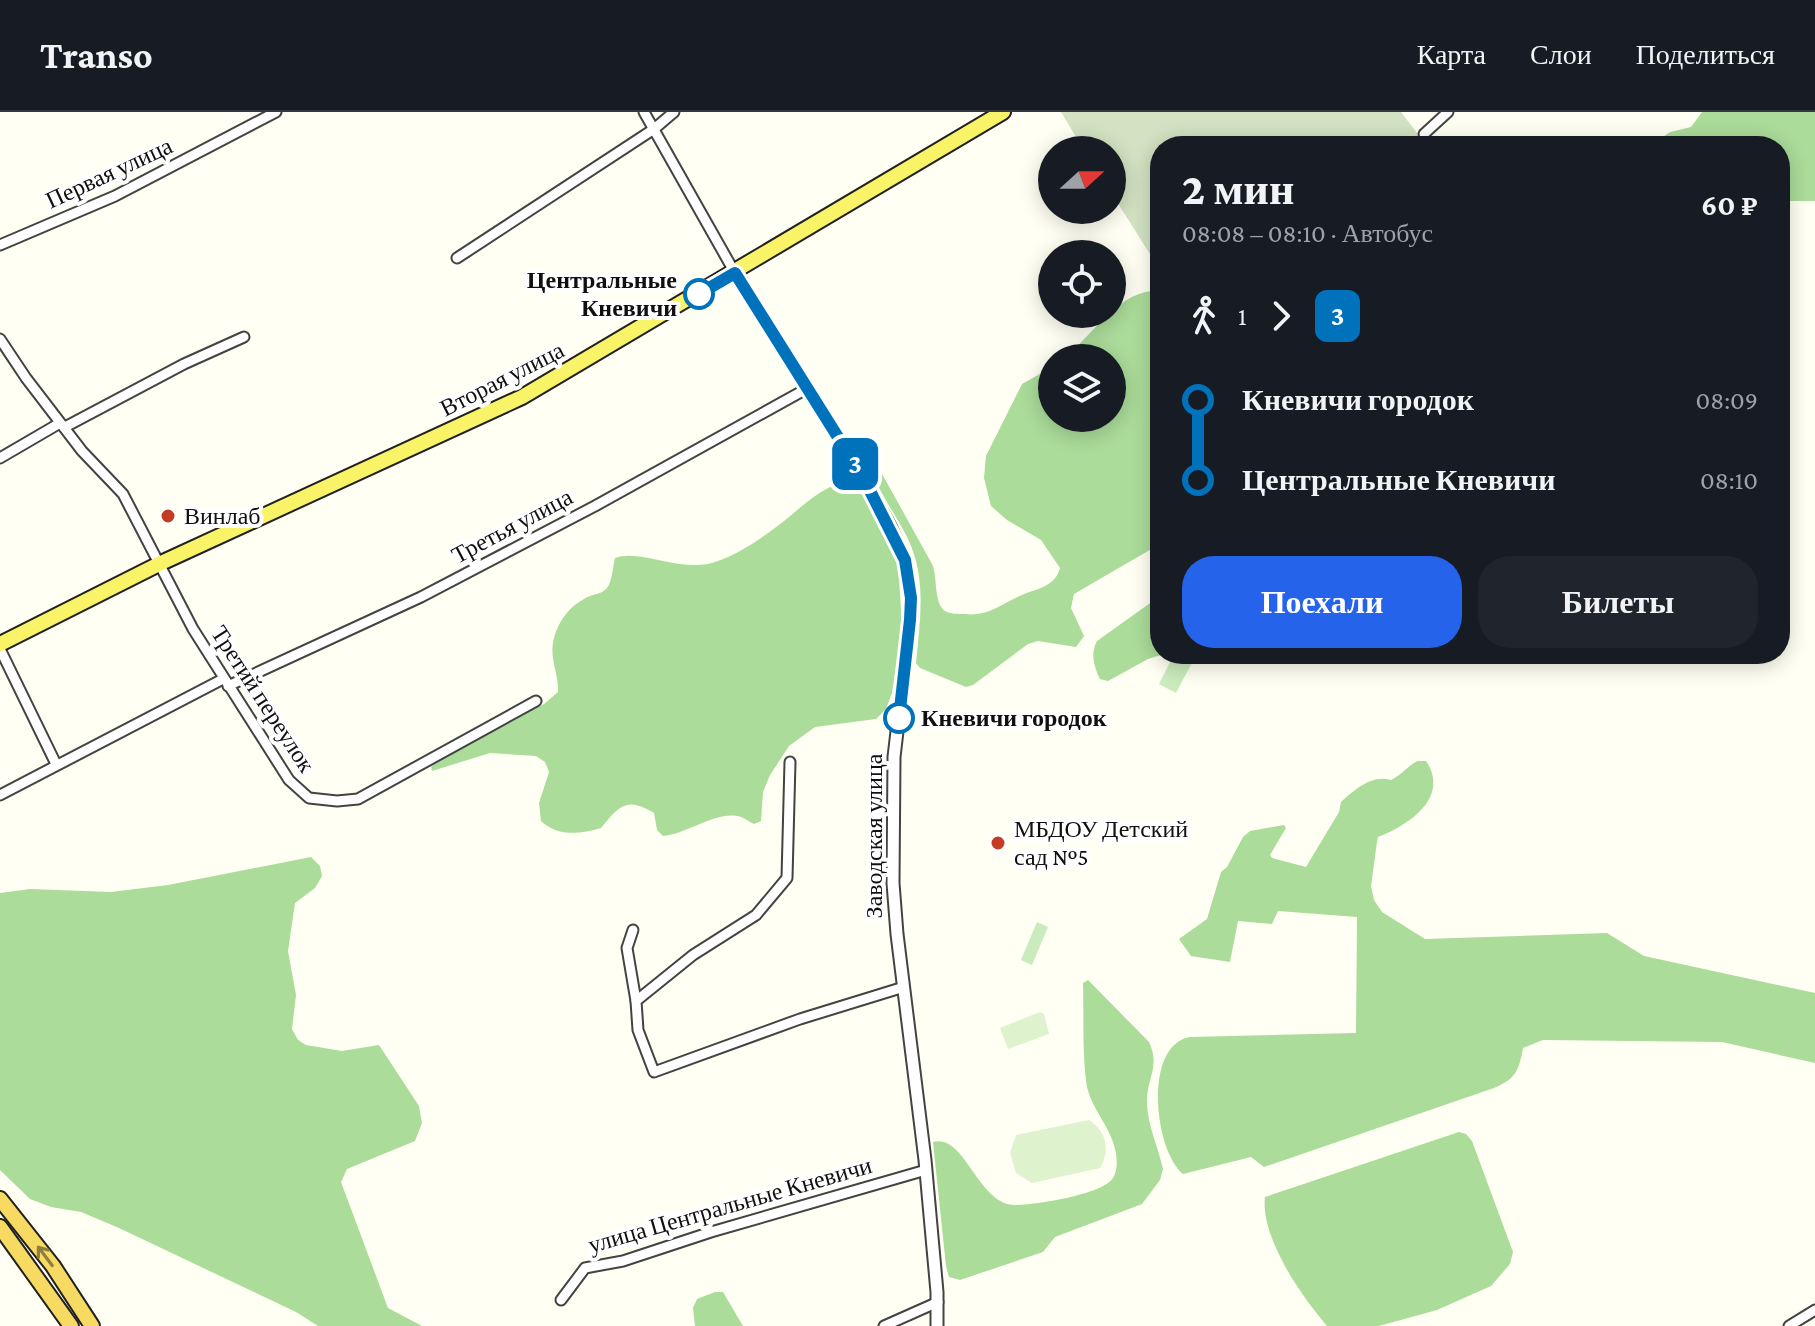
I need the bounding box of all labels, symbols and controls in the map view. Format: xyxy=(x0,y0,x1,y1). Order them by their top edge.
text: Transo xyxy=(40,34,153,76)
text: Карта xyxy=(1417,39,1486,70)
text: Слои xyxy=(1530,39,1592,70)
text: Поделиться xyxy=(1636,39,1775,70)
street label: Первая улица xyxy=(41,131,177,214)
north arrow xyxy=(1038,136,1126,224)
map controls xyxy=(1038,136,1126,432)
text: 2 мин xyxy=(1182,165,1294,213)
text: 60 ₽ xyxy=(1701,188,1758,221)
text: 08:08 – 08:10 · Автобус xyxy=(1182,219,1433,248)
button: locate xyxy=(1038,240,1126,328)
place label: Центральные Кневичи xyxy=(527,266,677,321)
marker: Центральные Кневичи xyxy=(684,279,714,309)
icon: walk xyxy=(1182,294,1226,338)
icon: forward xyxy=(1259,294,1303,338)
text: 3 xyxy=(1331,300,1344,331)
text: 1 xyxy=(1238,302,1247,331)
street label: Вторая улица xyxy=(435,336,569,421)
button: layers xyxy=(1038,344,1126,432)
text: Кневичи городок xyxy=(1242,383,1474,416)
text: 08:09 xyxy=(1695,386,1758,415)
line badge: 3 xyxy=(829,438,881,490)
text: 3 xyxy=(848,448,862,479)
text: Центральные Кневичи xyxy=(1242,463,1556,496)
text: 08:10 xyxy=(1700,466,1758,495)
street label: Третья улица xyxy=(447,482,577,569)
place label: Винлаб xyxy=(184,502,261,529)
marker: Винлаб xyxy=(159,507,177,525)
button: Поехали xyxy=(1182,556,1462,648)
button: Билеты xyxy=(1478,556,1758,648)
street label: Третий переулок xyxy=(206,620,321,777)
marker: Кневичи городок xyxy=(884,703,914,733)
place label: Кневичи городок xyxy=(921,704,1107,731)
street label: Заводская улица xyxy=(860,753,887,918)
place label: МБДОУ Детский сад №5 xyxy=(1014,815,1188,870)
marker: МБДОУ Детский сад №5 xyxy=(989,834,1007,852)
street label: улица Центральные Кневичи xyxy=(585,1151,875,1258)
one-way arrow xyxy=(37,1246,54,1267)

